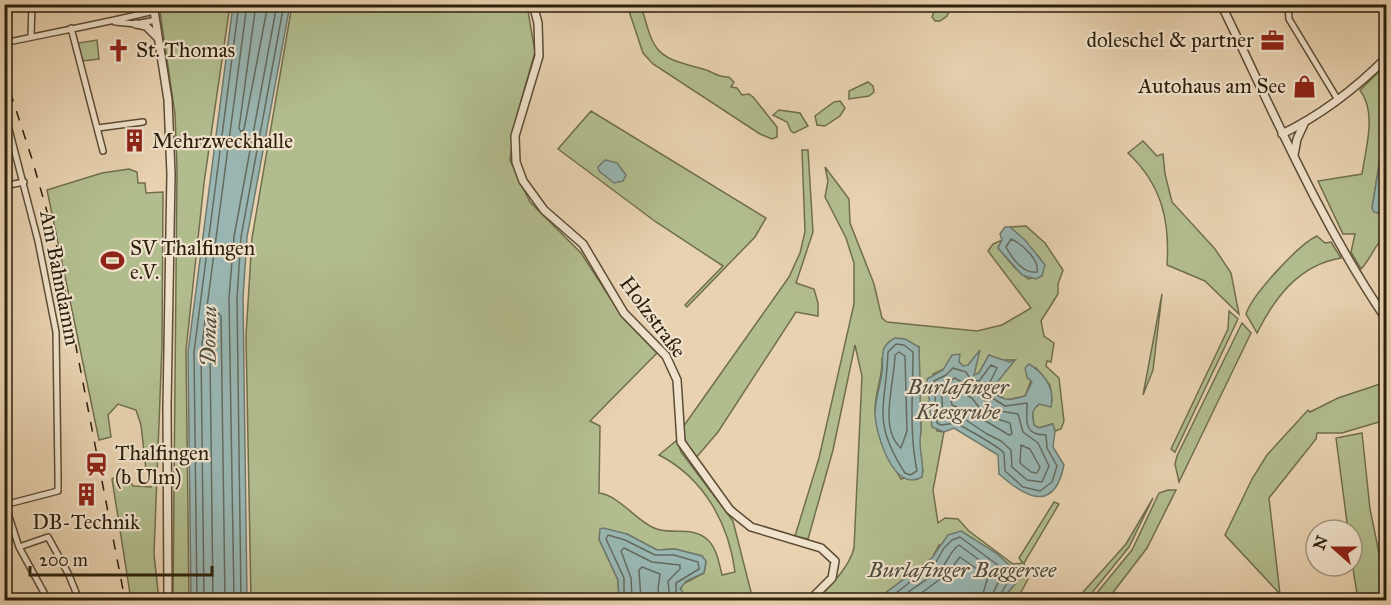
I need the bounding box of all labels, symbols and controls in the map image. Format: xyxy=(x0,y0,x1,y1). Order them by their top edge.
place label: doleschel & partner xyxy=(1086,27,1254,53)
office icon: doleschel & partner xyxy=(1259,27,1285,53)
church icon: St. Thomas xyxy=(105,37,131,63)
place label: St. Thomas xyxy=(136,37,235,63)
place label: Autohaus am See xyxy=(1137,73,1286,99)
shop icon: Autohaus am See xyxy=(1291,73,1317,99)
building icon: Mehrzweckhalle xyxy=(121,128,147,154)
place label: Mehrzweckhalle xyxy=(152,128,293,154)
street label: Am Bahndamm xyxy=(34,207,86,348)
place label: SV Thalfingen e.V. xyxy=(130,235,255,285)
sports icon: SV Thalfingen e.V. xyxy=(99,247,125,273)
street label: Holzstraße xyxy=(614,271,692,363)
water label: Donau xyxy=(194,305,223,367)
water label: Burlafinger Kiesgrube xyxy=(906,373,1010,425)
place label: Thalfingen (b Ulm) xyxy=(115,440,209,490)
station icon: Thalfingen (b Ulm) xyxy=(84,452,110,478)
building icon: DB-Technik xyxy=(73,481,99,507)
place label: DB-Technik xyxy=(32,509,140,535)
north arrow xyxy=(1304,518,1364,578)
text: N xyxy=(1309,533,1332,553)
scale bar xyxy=(30,539,212,577)
text: 200 m xyxy=(39,549,88,571)
water label: Burlafinger Baggersee xyxy=(867,556,1057,583)

